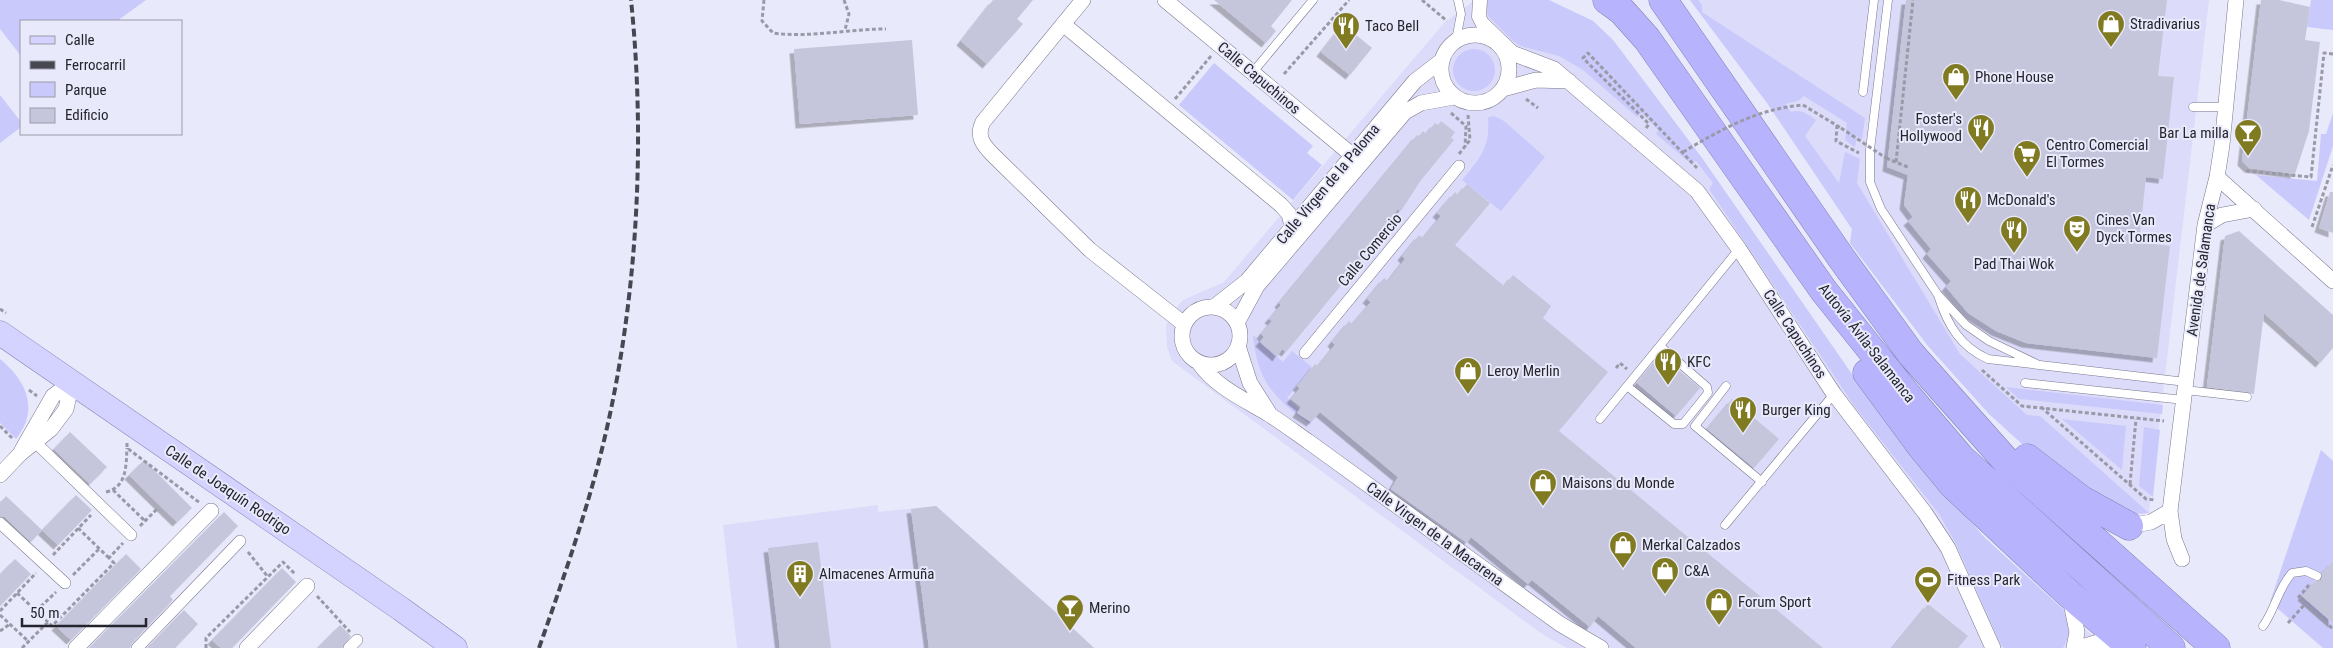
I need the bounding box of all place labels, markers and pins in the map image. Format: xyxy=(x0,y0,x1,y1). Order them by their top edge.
shop icon: Stradivarius xyxy=(2096,9,2126,48)
restaurant icon: Taco Bell xyxy=(1331,11,1361,50)
place label: Stradivarius xyxy=(2130,15,2200,33)
place label: Taco Bell xyxy=(1365,17,1419,35)
shop icon: Phone House xyxy=(1941,62,1971,101)
place label: Phone House xyxy=(1975,68,2054,86)
place label: Foster's Hollywood xyxy=(1900,110,1962,145)
restaurant icon: Foster's Hollywood xyxy=(1966,113,1996,152)
bar icon: Bar La milla xyxy=(2233,118,2263,157)
place label: Bar La milla xyxy=(2159,124,2229,142)
place label: Centro Comercial El Tormes xyxy=(2046,136,2148,171)
supermarket icon: Centro Comercial El Tormes xyxy=(2012,139,2042,178)
restaurant icon: McDonald's xyxy=(1953,185,1983,224)
place label: McDonald's xyxy=(1987,191,2056,209)
place label: Cines Van Dyck Tormes xyxy=(2096,211,2172,246)
theatre icon: Cines Van Dyck Tormes xyxy=(2062,214,2092,253)
restaurant icon: Pad Thai Wok xyxy=(1999,215,2029,254)
place label: Pad Thai Wok xyxy=(1974,255,2055,273)
restaurant icon: KFC xyxy=(1653,347,1683,386)
place label: KFC xyxy=(1687,353,1711,371)
shop icon: Leroy Merlin xyxy=(1453,356,1483,395)
place label: Leroy Merlin xyxy=(1487,362,1560,380)
restaurant icon: Burger King xyxy=(1728,395,1758,434)
place label: Burger King xyxy=(1762,401,1831,419)
shop icon: Maisons du Monde xyxy=(1528,468,1558,507)
place label: Maisons du Monde xyxy=(1562,474,1675,492)
shop icon: Merkal Calzados xyxy=(1608,530,1638,569)
place label: Merkal Calzados xyxy=(1642,536,1741,554)
shop icon: C&A xyxy=(1650,556,1680,595)
building icon: Almacenes Armuña xyxy=(785,559,815,598)
place label: C&A xyxy=(1684,562,1710,580)
place label: Almacenes Armuña xyxy=(819,565,934,583)
sports icon: Fitness Park xyxy=(1913,565,1943,604)
place label: Fitness Park xyxy=(1947,571,2021,589)
shop icon: Forum Sport xyxy=(1704,587,1734,626)
bar icon: Merino xyxy=(1055,593,1085,632)
place label: Forum Sport xyxy=(1738,593,1811,611)
place label: Merino xyxy=(1089,599,1130,617)

